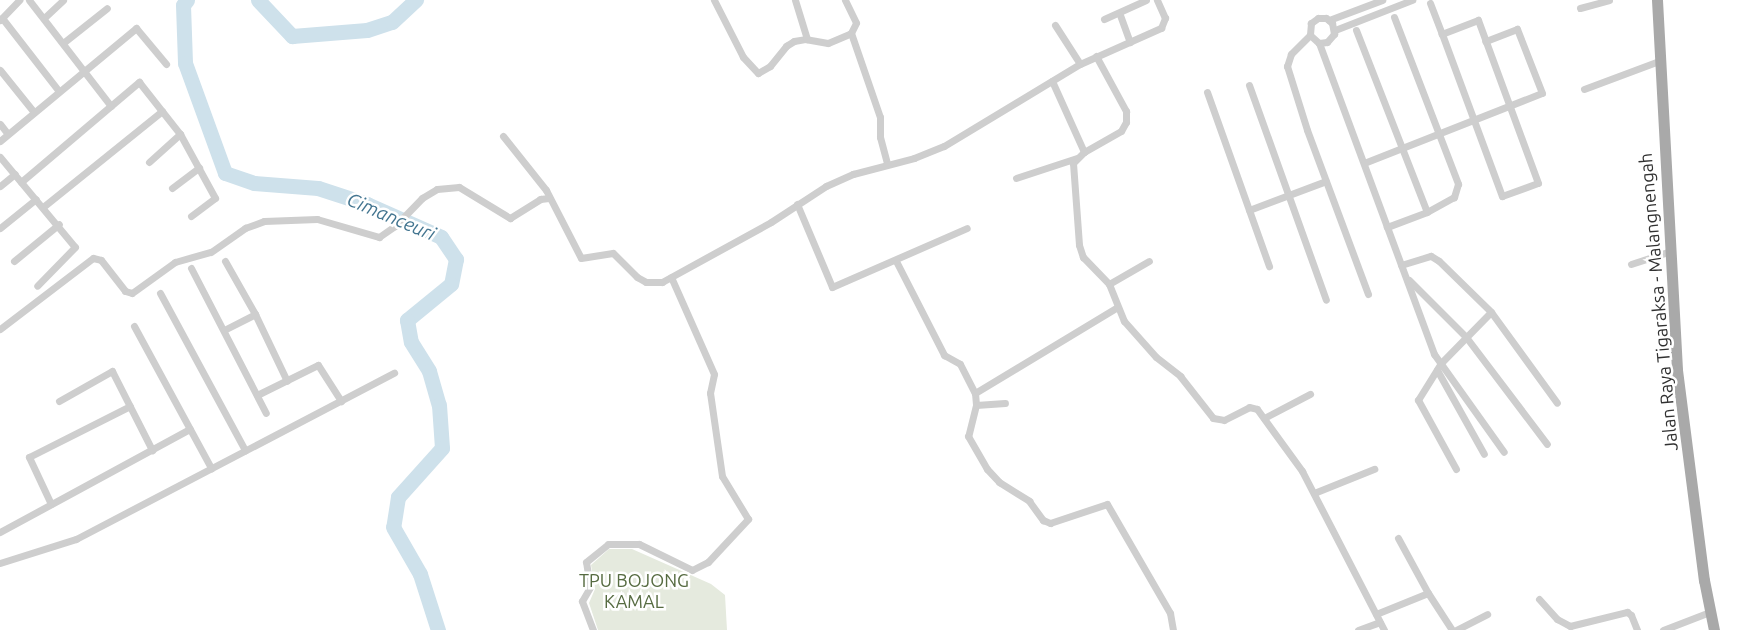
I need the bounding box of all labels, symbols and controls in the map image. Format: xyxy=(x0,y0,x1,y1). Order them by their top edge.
street label: Jalan Raya Tigaraksa - Malangnengah xyxy=(1634,152,1682,452)
water label: Cimanceuri xyxy=(343,188,439,246)
park label: TPU BOJONG KAMAL xyxy=(579,570,689,612)

